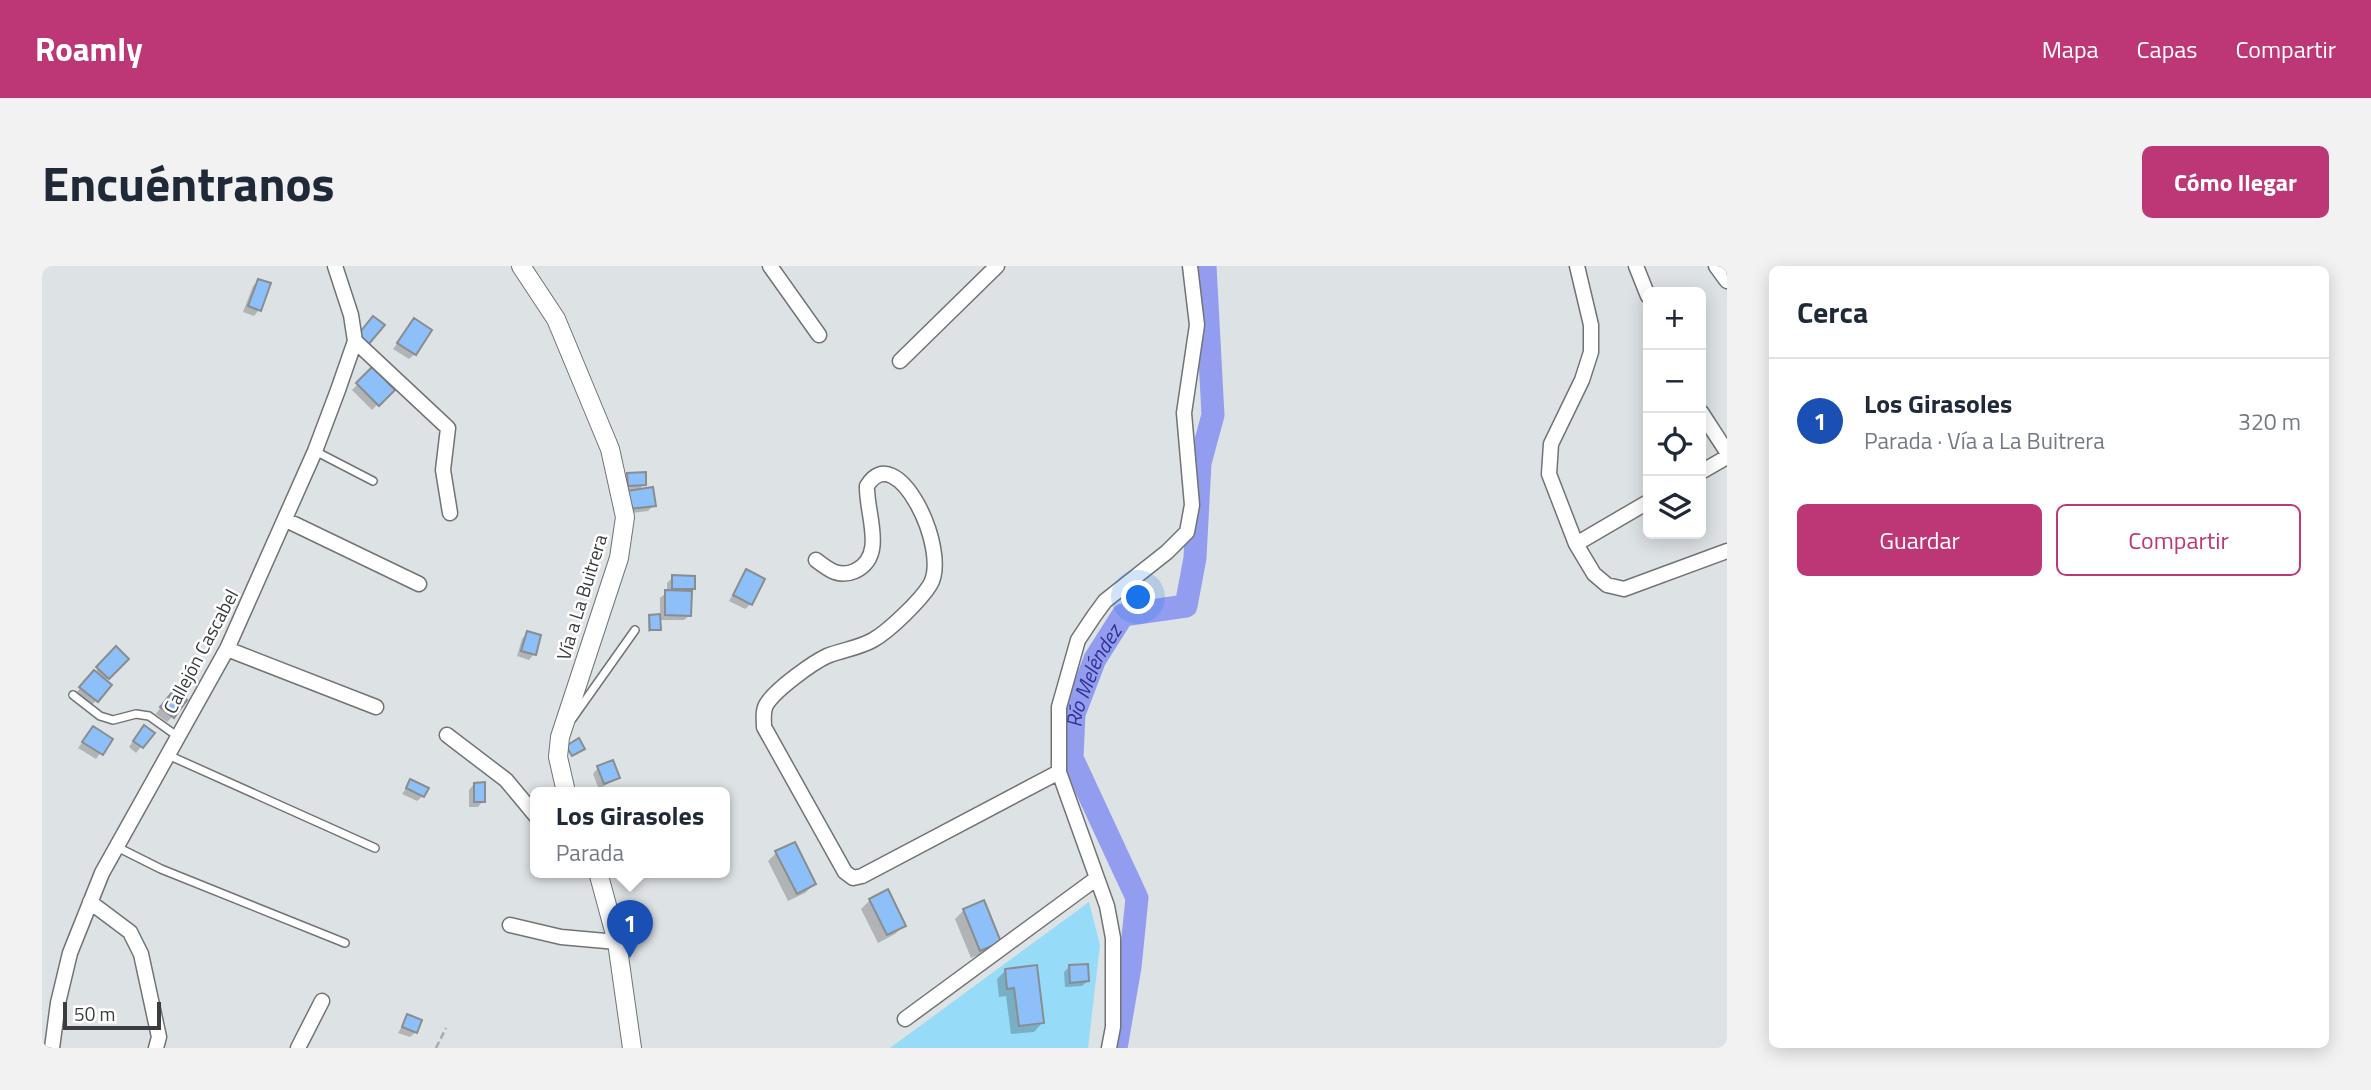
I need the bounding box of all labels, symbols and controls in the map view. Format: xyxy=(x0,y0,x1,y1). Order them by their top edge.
text: Roamly xyxy=(35,24,143,74)
text: Mapa xyxy=(2042,31,2099,67)
text: Capas xyxy=(2137,31,2197,67)
text: Compartir xyxy=(2235,31,2336,67)
text: Encuéntranos xyxy=(42,145,335,220)
button: Cómo llegar xyxy=(2142,146,2329,218)
map controls xyxy=(1643,287,1706,539)
button: + xyxy=(1643,287,1706,350)
text: Cerca xyxy=(1797,289,1868,335)
button: − xyxy=(1643,350,1706,413)
text: Los Girasoles xyxy=(1864,384,2012,423)
text: 1 xyxy=(1814,404,1826,439)
text: 320 m xyxy=(2238,404,2301,439)
button: locate xyxy=(1643,413,1706,476)
text: Parada · Vía a La Buitrera xyxy=(1864,423,2105,458)
button: layers xyxy=(1643,476,1706,539)
button: Guardar xyxy=(1797,504,2042,576)
button: Compartir xyxy=(2056,504,2301,576)
street label: Vía a La Buitrera xyxy=(548,530,614,663)
your location xyxy=(1121,580,1155,614)
street label: Callejón Cascabel xyxy=(155,584,245,718)
water label: Río Meléndez xyxy=(1057,616,1130,728)
popup xyxy=(530,787,730,878)
text: Los Girasoles xyxy=(556,796,704,835)
text: Parada xyxy=(556,835,624,870)
pin: 1 xyxy=(607,900,653,958)
scale bar xyxy=(63,999,161,1031)
text: 50 m xyxy=(74,999,115,1028)

